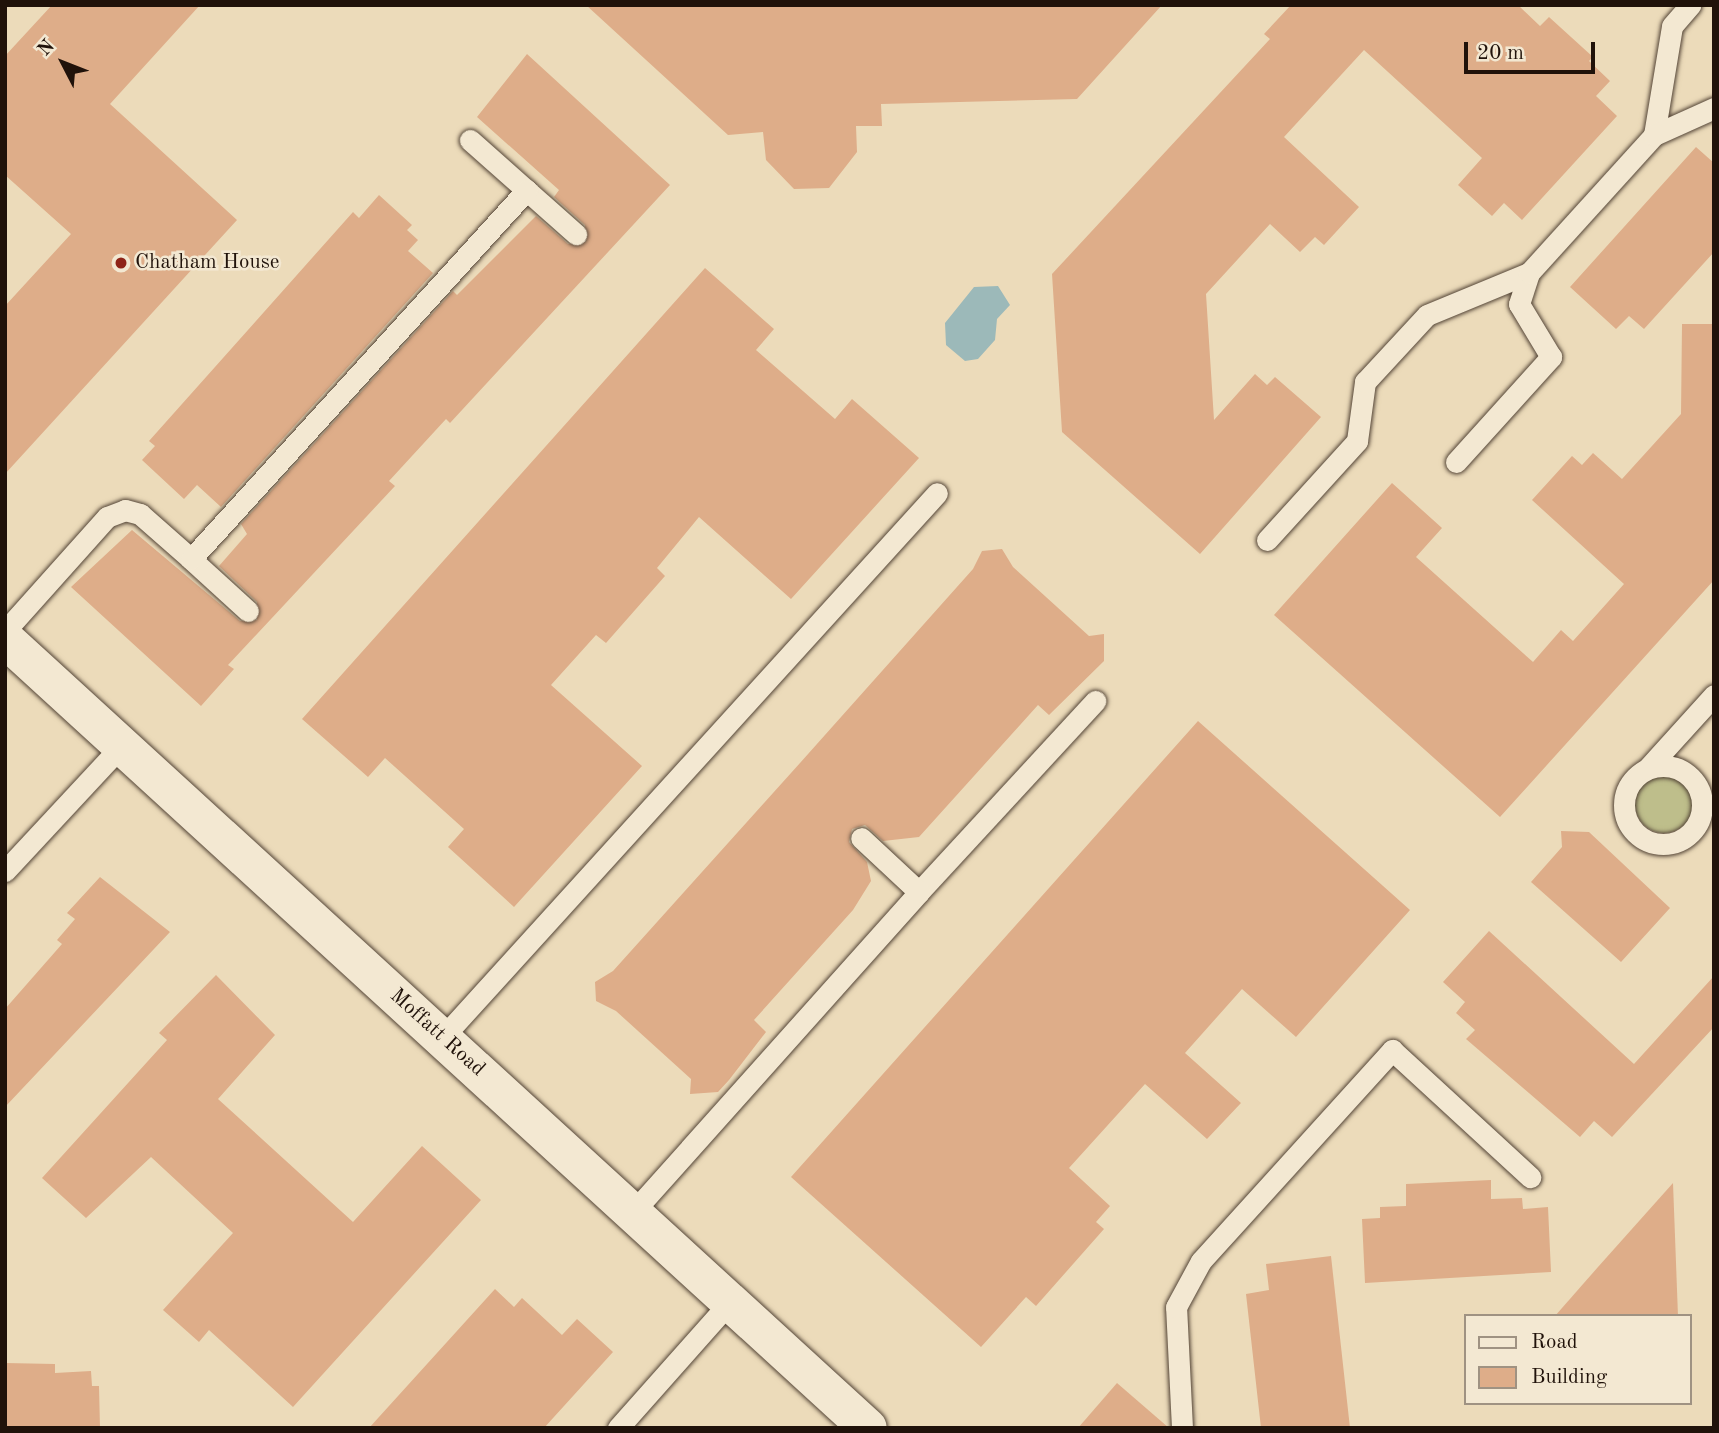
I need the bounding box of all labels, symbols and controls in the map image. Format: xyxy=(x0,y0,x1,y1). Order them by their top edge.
north arrow xyxy=(28,28,98,98)
scale bar xyxy=(1467,28,1598,72)
text: N xyxy=(35,37,59,60)
text: 20 m xyxy=(1477,43,1524,64)
place label: Chatham House xyxy=(135,250,280,276)
marker: Chatham House xyxy=(113,255,129,271)
street label: Moffatt Road xyxy=(384,984,490,1082)
legend xyxy=(1464,1314,1691,1405)
text: Road xyxy=(1531,1332,1578,1353)
text: Building xyxy=(1531,1367,1607,1388)

